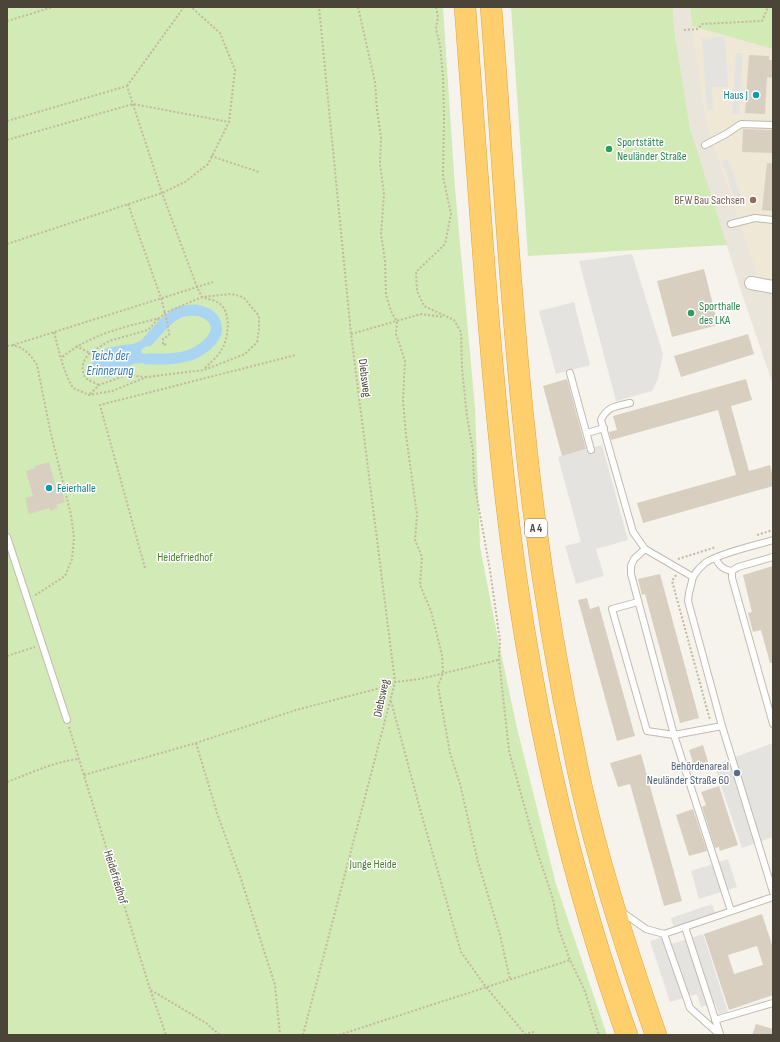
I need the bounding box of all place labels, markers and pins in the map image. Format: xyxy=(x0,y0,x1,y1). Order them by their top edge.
place label: Haus J xyxy=(724,88,748,103)
marker: Haus J xyxy=(751,90,761,100)
place label: Sportstätte Neuländer Straße xyxy=(617,135,687,164)
marker: Sportstätte Neuländer Straße xyxy=(604,144,614,154)
place label: BFW Bau Sachsen xyxy=(674,193,745,208)
marker: BFW Bau Sachsen xyxy=(748,195,758,205)
place label: Sporthalle des LKA xyxy=(699,299,741,328)
marker: Sporthalle des LKA xyxy=(686,308,696,318)
place label: Feierhalle xyxy=(57,481,96,496)
marker: Feierhalle xyxy=(44,483,54,493)
place label: Behördenareal Neuländer Straße 60 xyxy=(647,759,729,788)
marker: Behördenareal Neuländer Straße 60 xyxy=(732,768,742,778)

